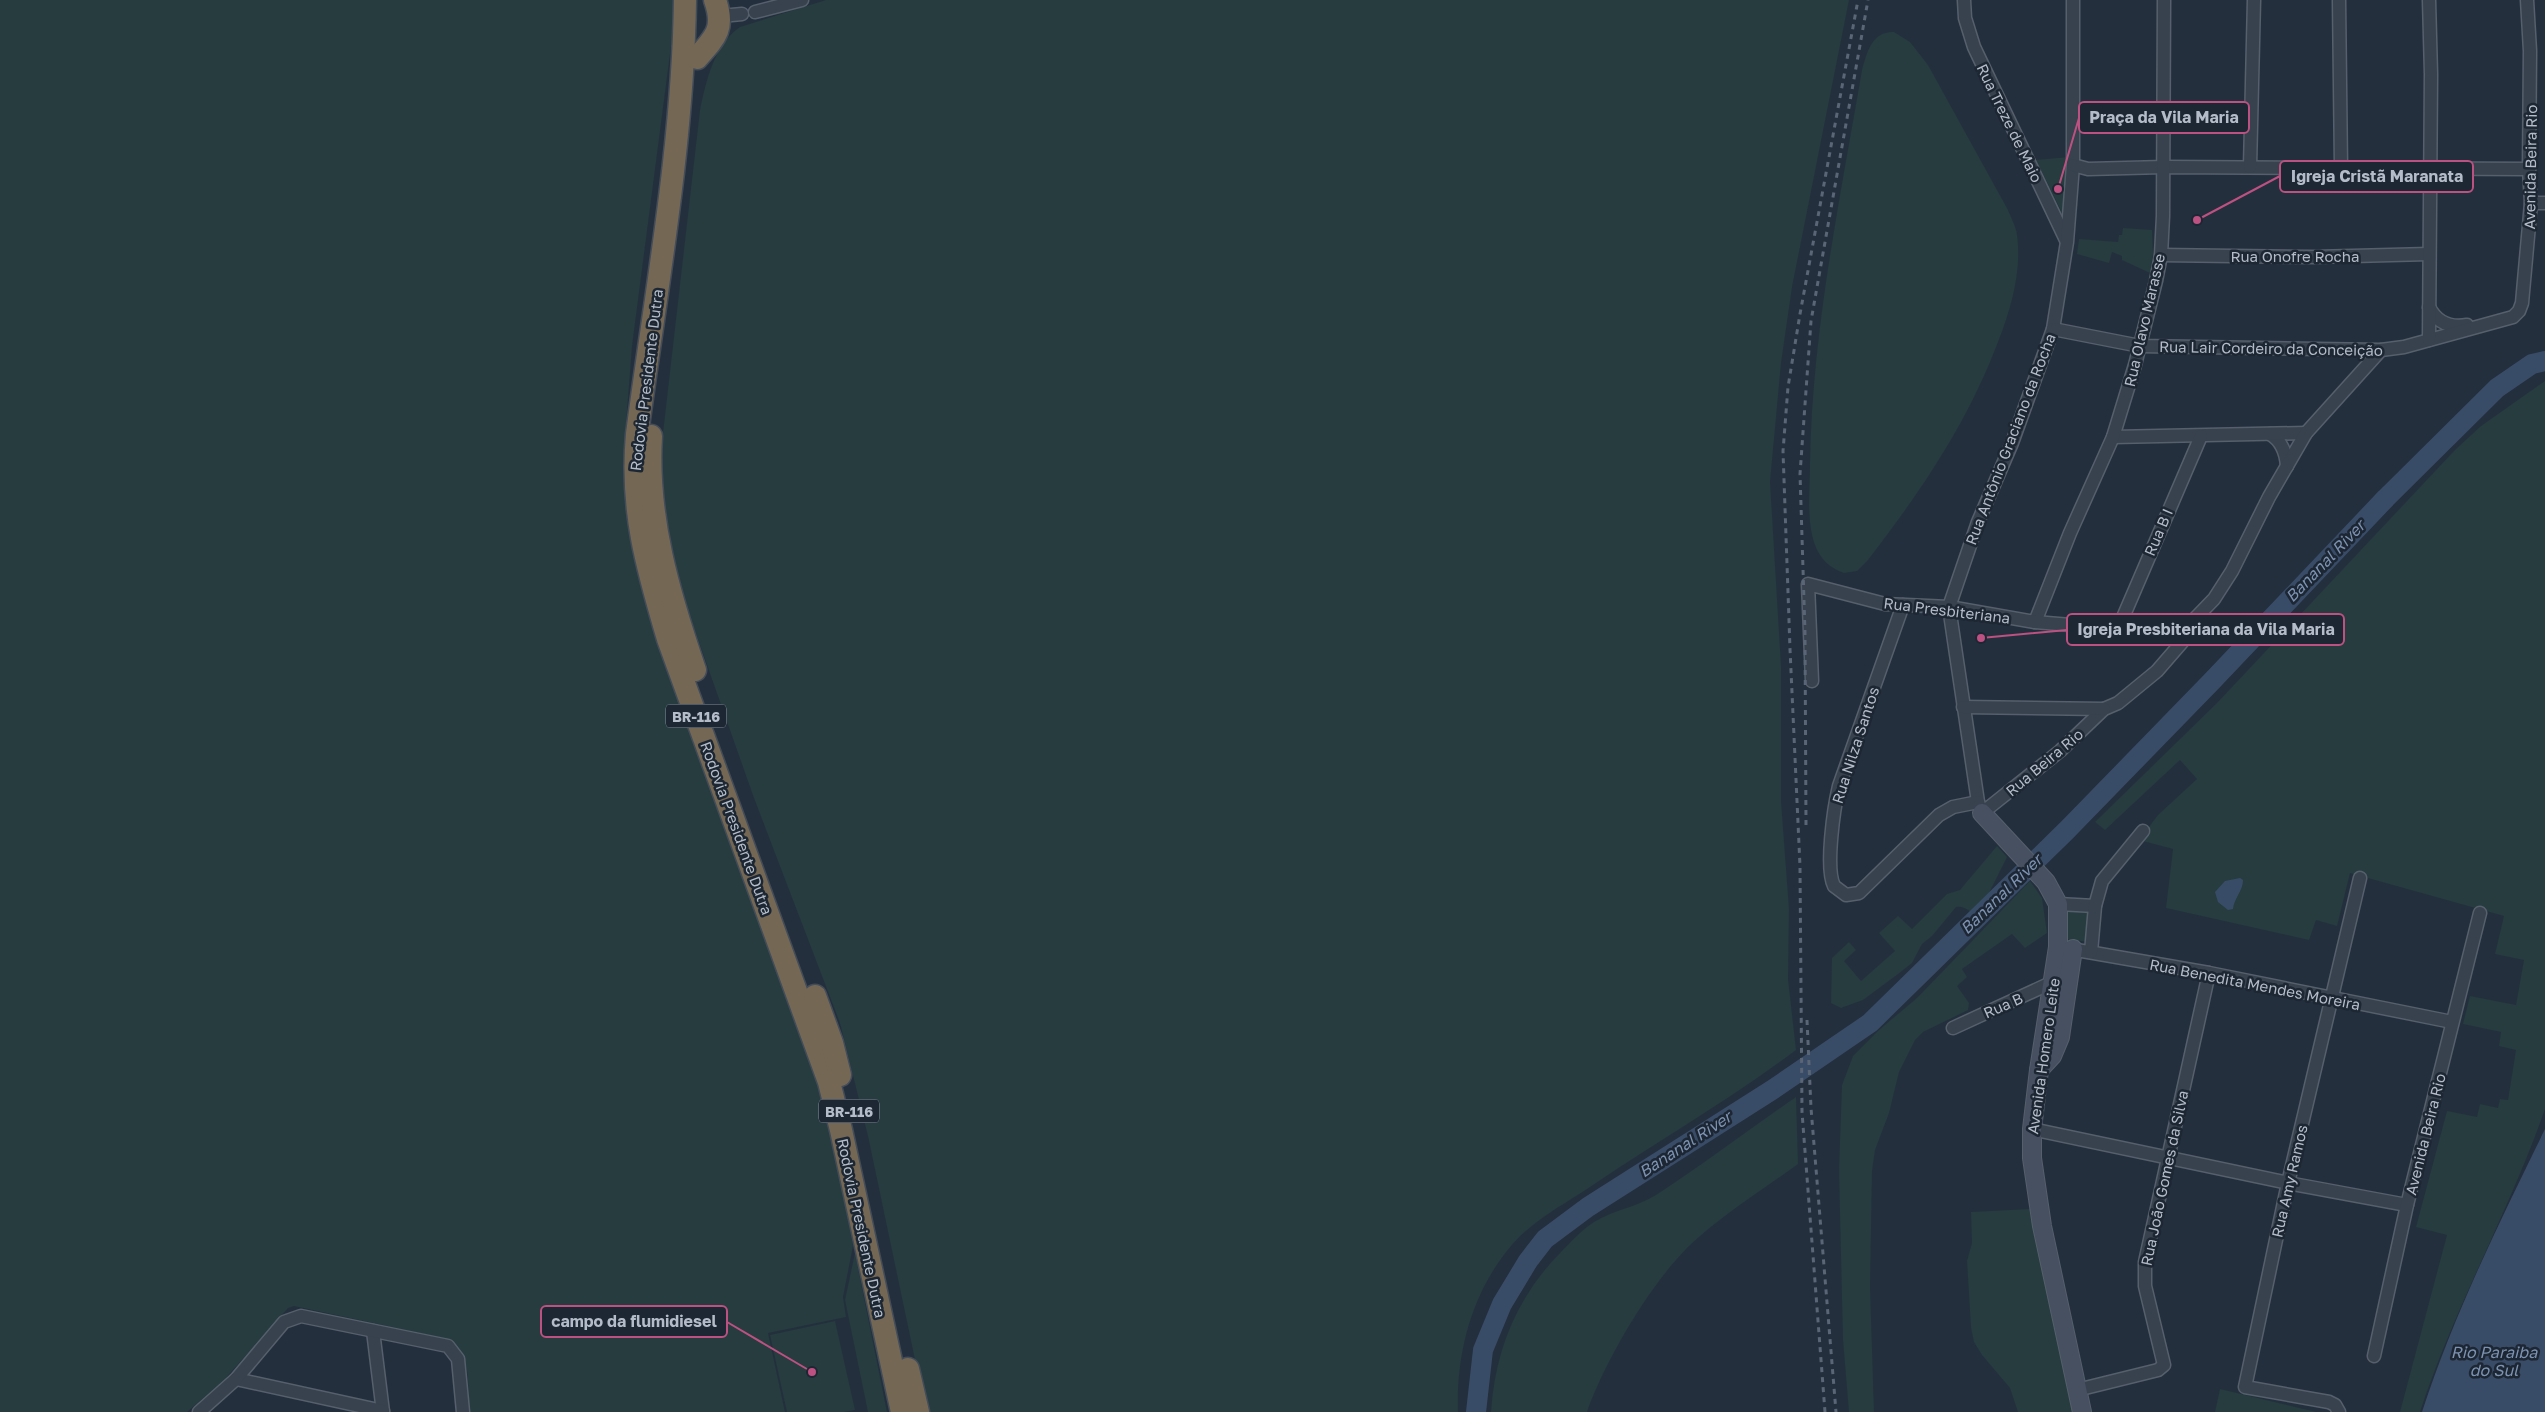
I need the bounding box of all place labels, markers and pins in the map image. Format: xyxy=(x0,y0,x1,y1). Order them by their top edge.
callout: Praça da Vila Maria xyxy=(2079,102,2249,133)
callout: Igreja Cristã Maranata xyxy=(2280,161,2473,192)
callout: Igreja Presbiteriana da Vila Maria xyxy=(2067,614,2344,645)
callout: campo da flumidiesel xyxy=(541,1306,727,1337)

